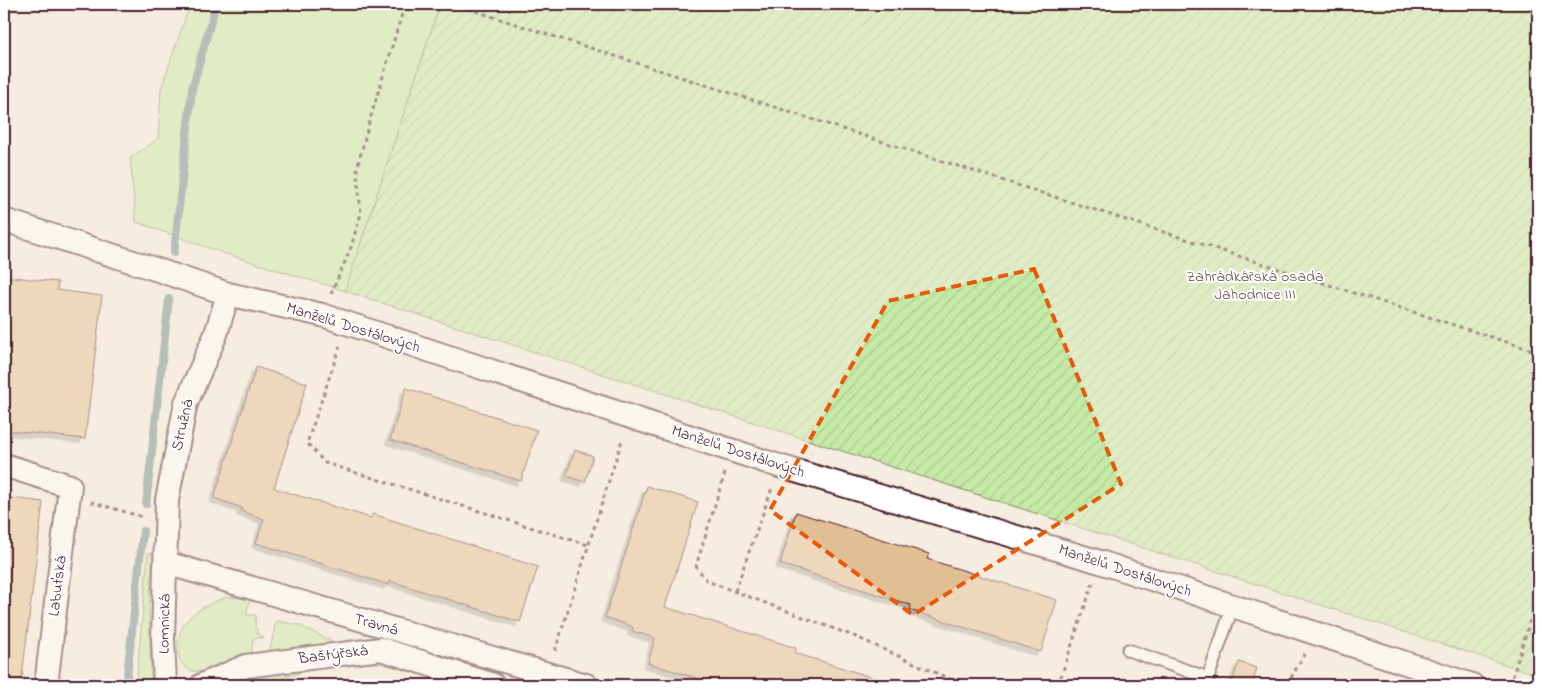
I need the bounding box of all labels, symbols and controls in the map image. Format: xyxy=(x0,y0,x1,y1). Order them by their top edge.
park label: Zahrádkářská osada Jahodnice III xyxy=(1186,265,1324,307)
street label: Manželů Dostálových xyxy=(283,296,423,360)
street label: Stružná xyxy=(165,397,201,453)
street label: Manželů Dostálových xyxy=(668,419,808,485)
street label: Manželů Dostálových xyxy=(1055,538,1195,604)
street label: Labuťská xyxy=(42,554,74,618)
street label: Lomnická xyxy=(152,594,178,654)
street label: Travná xyxy=(351,607,401,643)
street label: Baštýřská xyxy=(296,639,369,671)

